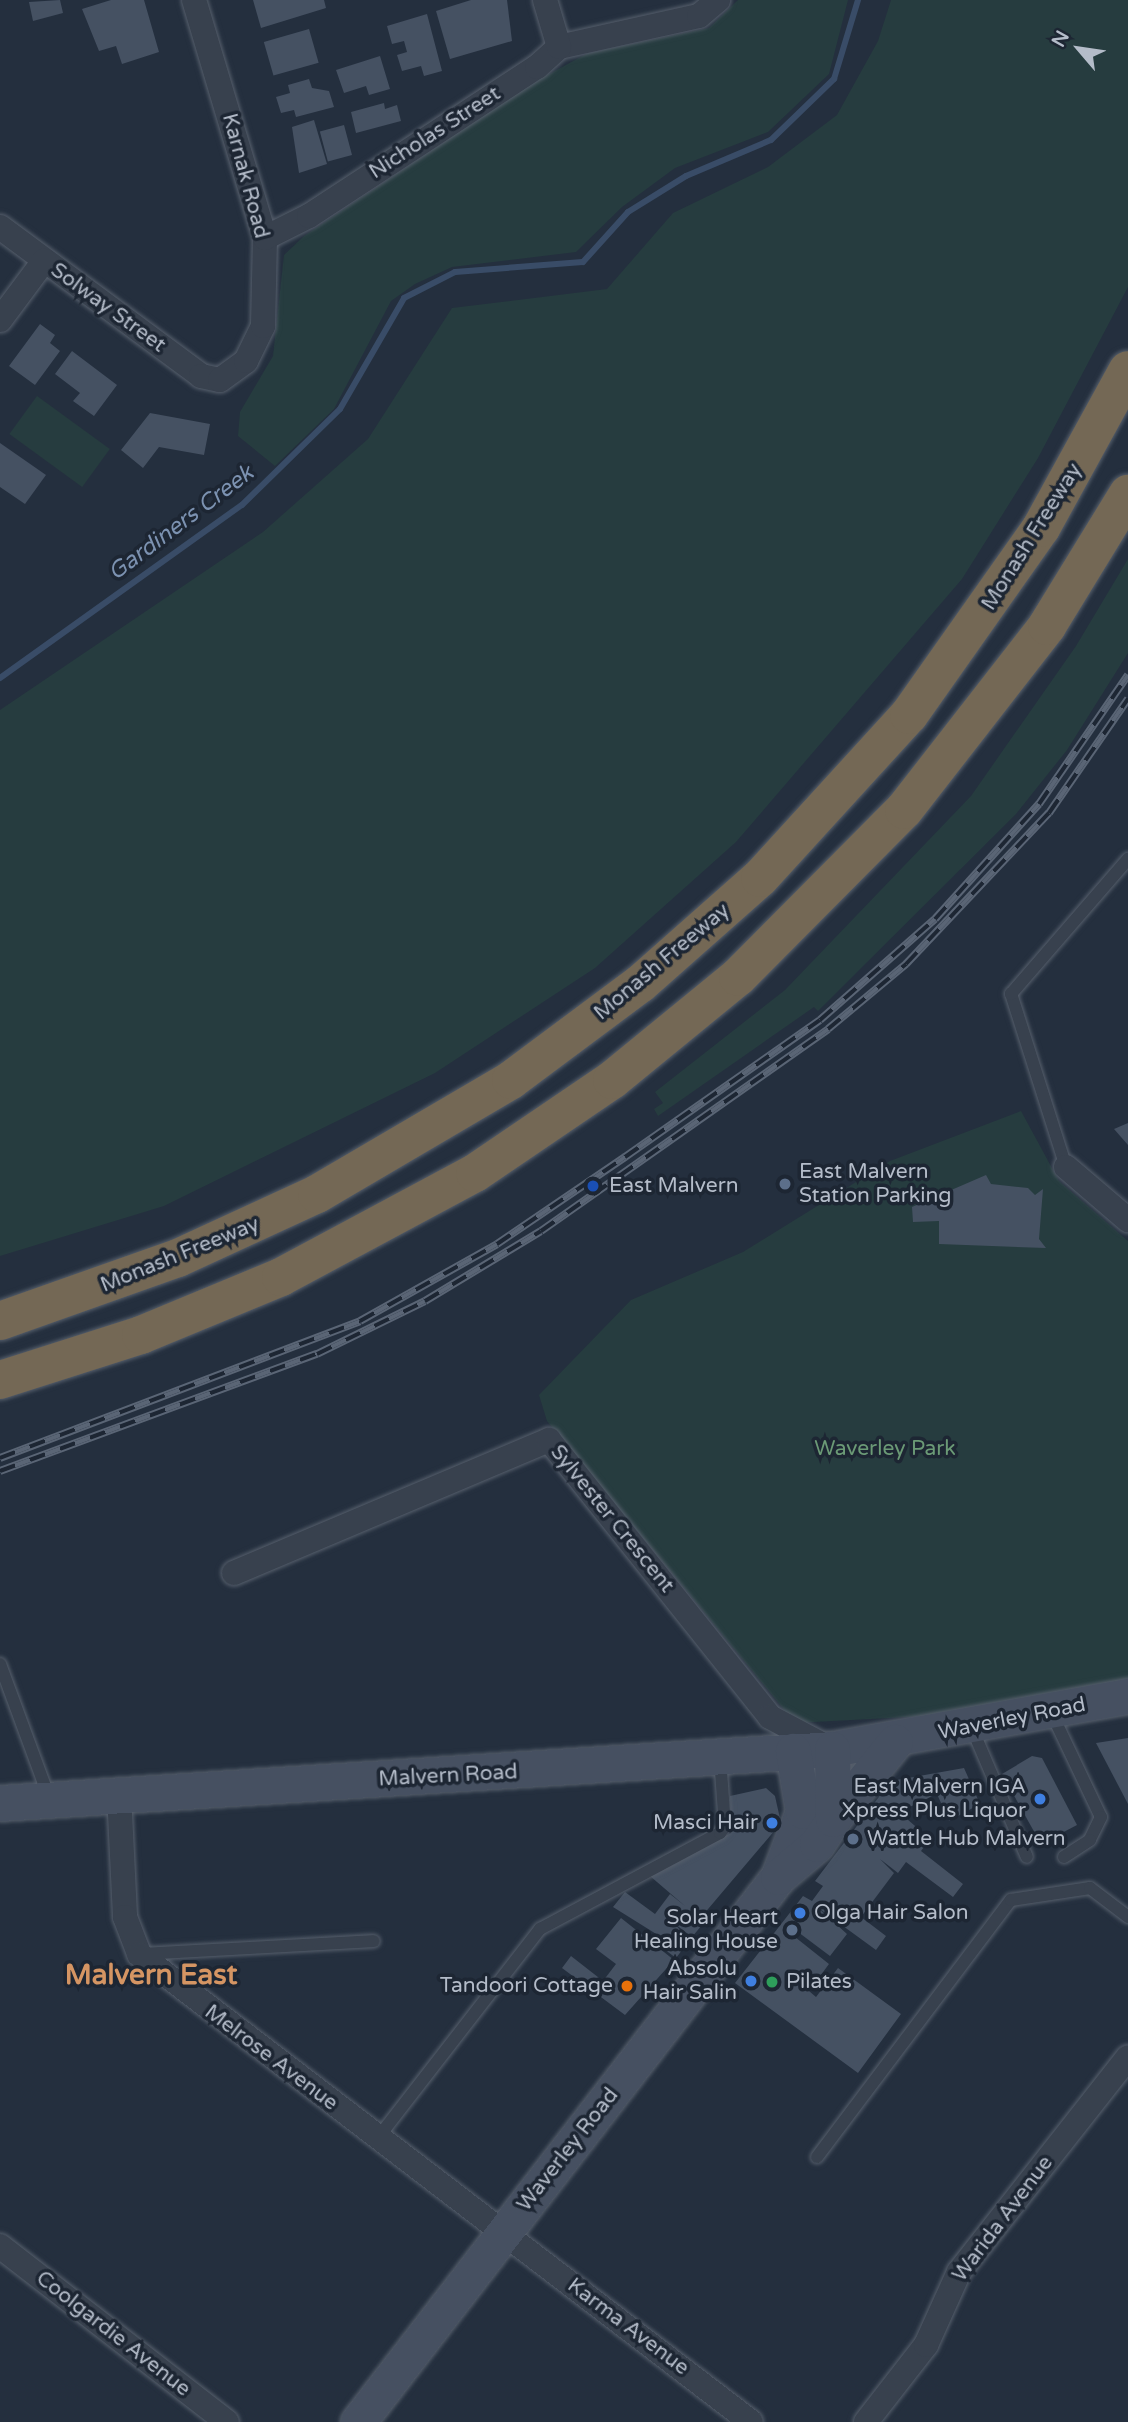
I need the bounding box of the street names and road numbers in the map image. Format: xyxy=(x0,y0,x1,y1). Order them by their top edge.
street label: Nicholas Street xyxy=(365,81,505,185)
street label: Karnak Road xyxy=(216,111,274,241)
street label: Solway Street xyxy=(46,258,170,358)
street label: Monash Freeway xyxy=(977,459,1087,615)
street label: Monash Freeway xyxy=(589,898,735,1026)
street label: Monash Freeway xyxy=(97,1212,263,1298)
street label: Sylvester Crescent xyxy=(545,1440,679,1598)
street label: Waverley Road xyxy=(936,1692,1088,1746)
street label: Malvern Road xyxy=(378,1760,518,1792)
street label: Melrose Avenue xyxy=(199,2000,343,2116)
street label: Waverley Road xyxy=(512,2083,624,2217)
street label: Warida Avenue xyxy=(947,2151,1059,2287)
street label: Coolgardie Avenue xyxy=(31,2266,195,2402)
street label: Karma Avenue xyxy=(562,2273,694,2381)

